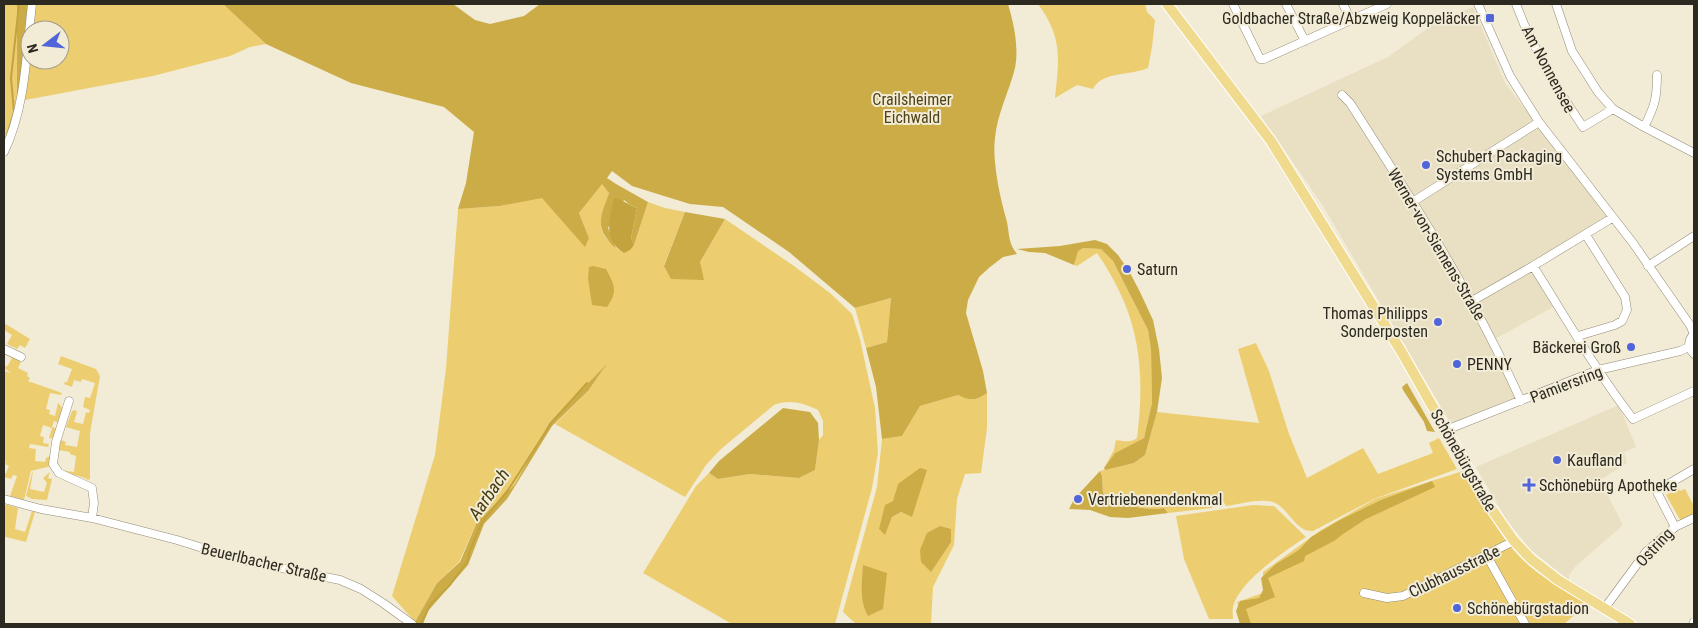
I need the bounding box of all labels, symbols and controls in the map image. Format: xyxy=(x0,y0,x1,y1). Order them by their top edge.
place label: Goldbacher Straße/Abzweig Koppeläcker xyxy=(1222,9,1480,28)
marker: Goldbacher Straße/Abzweig Koppeläcker xyxy=(1484,12,1496,24)
north arrow xyxy=(20,20,70,70)
street label: Am Nonnensee xyxy=(1518,22,1579,116)
text: N xyxy=(24,42,41,55)
park label: Crailsheimer Eichwald xyxy=(872,90,952,127)
place label: Schubert Packaging Systems GmbH xyxy=(1436,147,1562,184)
marker: Schubert Packaging Systems GmbH xyxy=(1420,159,1432,171)
street label: Werner-von-Siemens-Straße xyxy=(1384,165,1490,324)
place label: Saturn xyxy=(1137,260,1178,279)
marker: Saturn xyxy=(1121,263,1133,275)
place label: Thomas Philipps Sonderposten xyxy=(1323,304,1428,341)
marker: Thomas Philipps Sonderposten xyxy=(1432,316,1444,328)
place label: Bäckerei Groß xyxy=(1533,338,1621,357)
marker: Bäckerei Groß xyxy=(1625,341,1637,353)
place label: PENNY xyxy=(1467,355,1512,374)
marker: PENNY xyxy=(1451,358,1463,370)
street label: Pamiersring xyxy=(1527,362,1605,407)
street label: Schönebürgstraße xyxy=(1427,406,1501,515)
place label: Kaufland xyxy=(1567,451,1623,470)
marker: Kaufland xyxy=(1551,454,1563,466)
water label: Aarbach xyxy=(463,464,514,524)
place label: Schönebürg Apotheke xyxy=(1539,476,1677,495)
marker: Schönebürg Apotheke xyxy=(1523,479,1535,491)
place label: Vertriebenendenkmal xyxy=(1088,490,1222,509)
marker: Vertriebenendenkmal xyxy=(1072,493,1084,505)
street label: Ostring xyxy=(1632,524,1677,571)
street label: Beuerlbacher Straße xyxy=(199,539,328,586)
street label: Clubhausstraße xyxy=(1406,541,1503,602)
place label: Schönebürgstadion xyxy=(1467,599,1589,618)
marker: Schönebürgstadion xyxy=(1451,602,1463,614)

